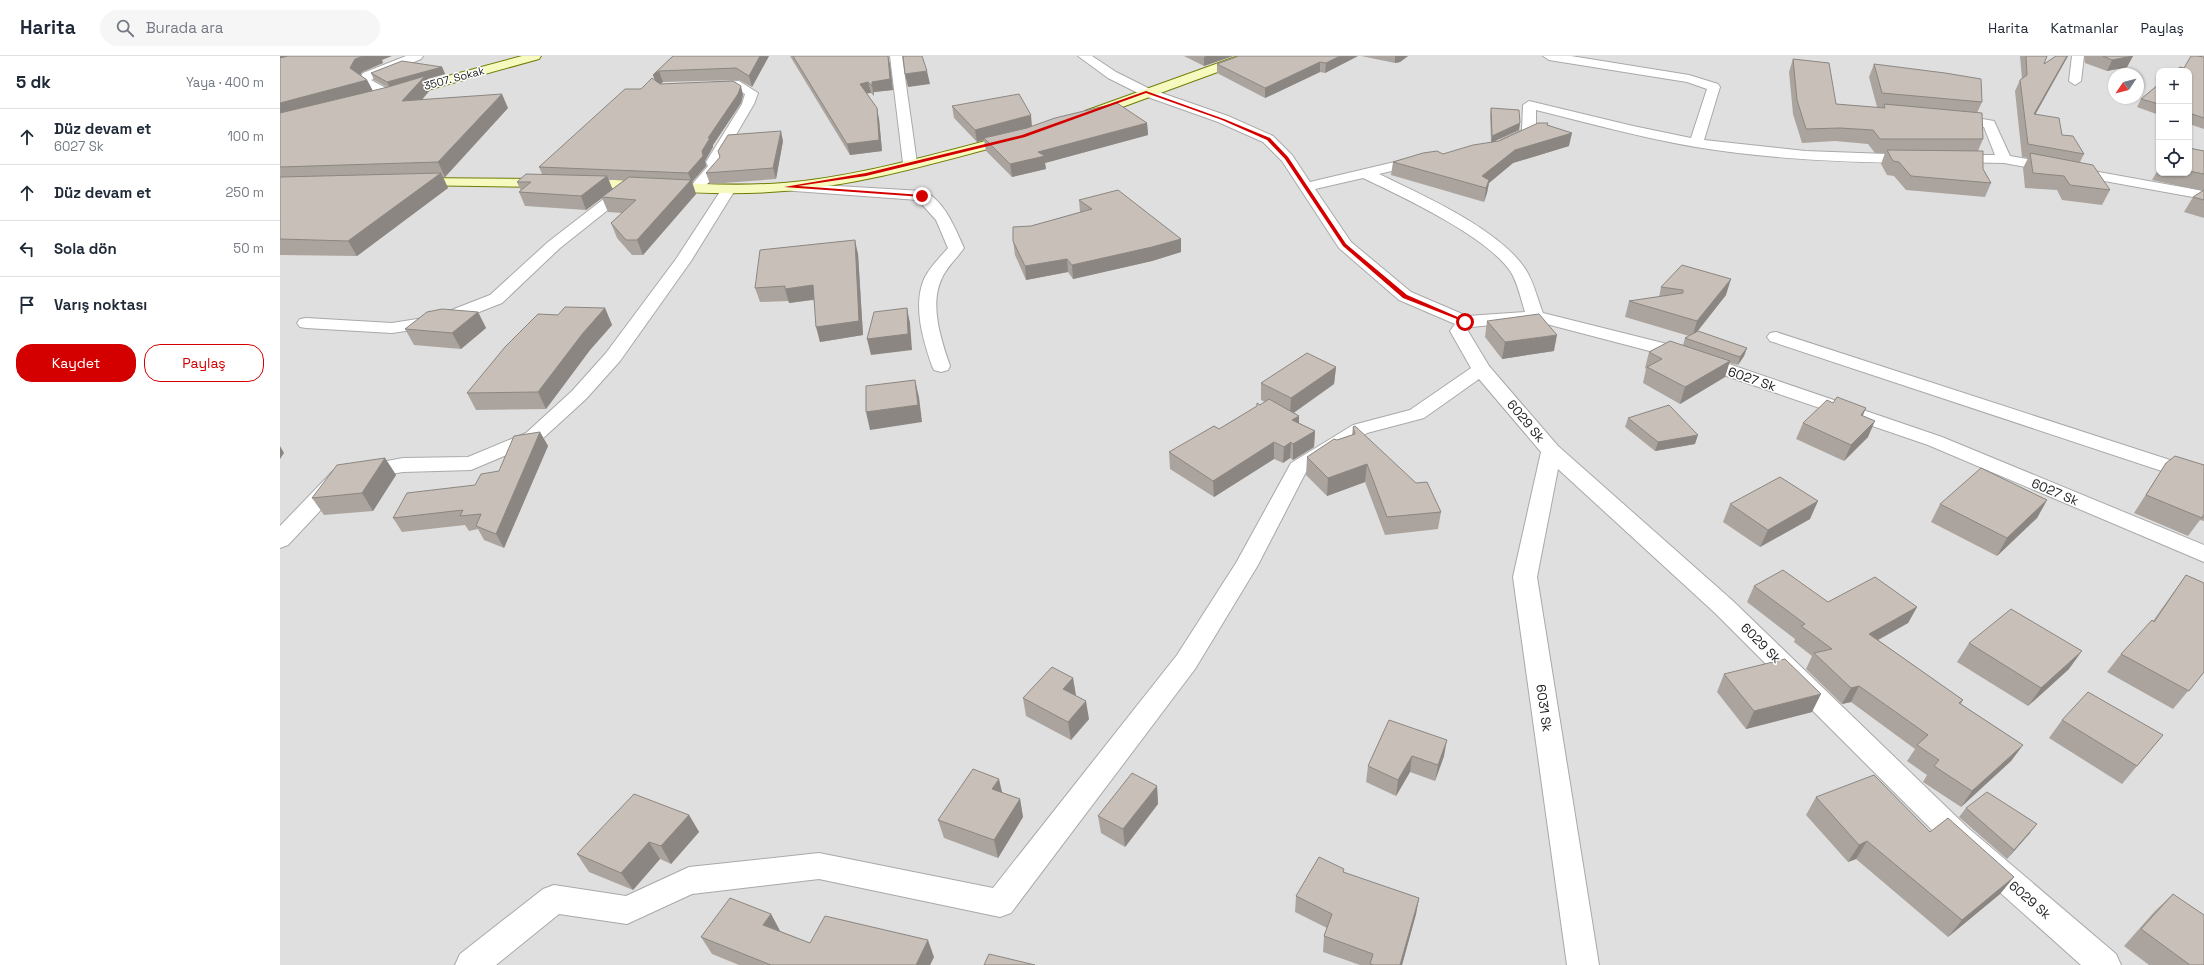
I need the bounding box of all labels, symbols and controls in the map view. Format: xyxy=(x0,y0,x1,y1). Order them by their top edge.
search box xyxy=(100,10,380,46)
text: Harita xyxy=(20,15,76,40)
icon: search xyxy=(114,17,136,39)
text: Burada ara xyxy=(146,18,223,37)
text: Harita xyxy=(1988,19,2028,37)
text: Katmanlar xyxy=(2050,19,2119,37)
text: Paylaş xyxy=(2141,19,2184,37)
street label: 3507. Sokak xyxy=(422,63,486,93)
north arrow xyxy=(2108,68,2144,104)
map controls xyxy=(2156,68,2192,176)
button: + xyxy=(2156,68,2192,104)
text: 5 dk xyxy=(16,71,51,93)
text: Yaya · 400 m xyxy=(186,74,264,91)
button: − xyxy=(2156,104,2192,140)
text: Düz devam et xyxy=(54,119,151,138)
icon: ahead xyxy=(16,126,38,148)
text: 100 m xyxy=(227,128,264,145)
text: 6027 Sk xyxy=(54,138,104,155)
button: locate xyxy=(2156,140,2192,176)
icon: ahead xyxy=(16,182,38,204)
text: Düz devam et xyxy=(54,183,151,202)
text: 250 m xyxy=(226,184,264,201)
route end xyxy=(913,187,931,205)
icon: left xyxy=(16,238,38,260)
text: Sola dön xyxy=(54,239,117,258)
text: 50 m xyxy=(233,240,264,257)
icon: arrive xyxy=(16,294,38,316)
text: Varış noktası xyxy=(54,295,147,314)
route start xyxy=(1456,313,1474,331)
button: Kaydet xyxy=(16,344,136,382)
button: Paylaş xyxy=(144,344,264,382)
street label: 6027 Sk xyxy=(1726,363,1778,395)
street label: 6029 Sk xyxy=(1503,396,1549,446)
street label: 6027 Sk xyxy=(2029,474,2081,510)
street label: 6029 Sk xyxy=(1737,619,1785,667)
street label: 6031 Sk xyxy=(1532,683,1556,733)
street label: 6029 Sk xyxy=(2005,877,2055,923)

